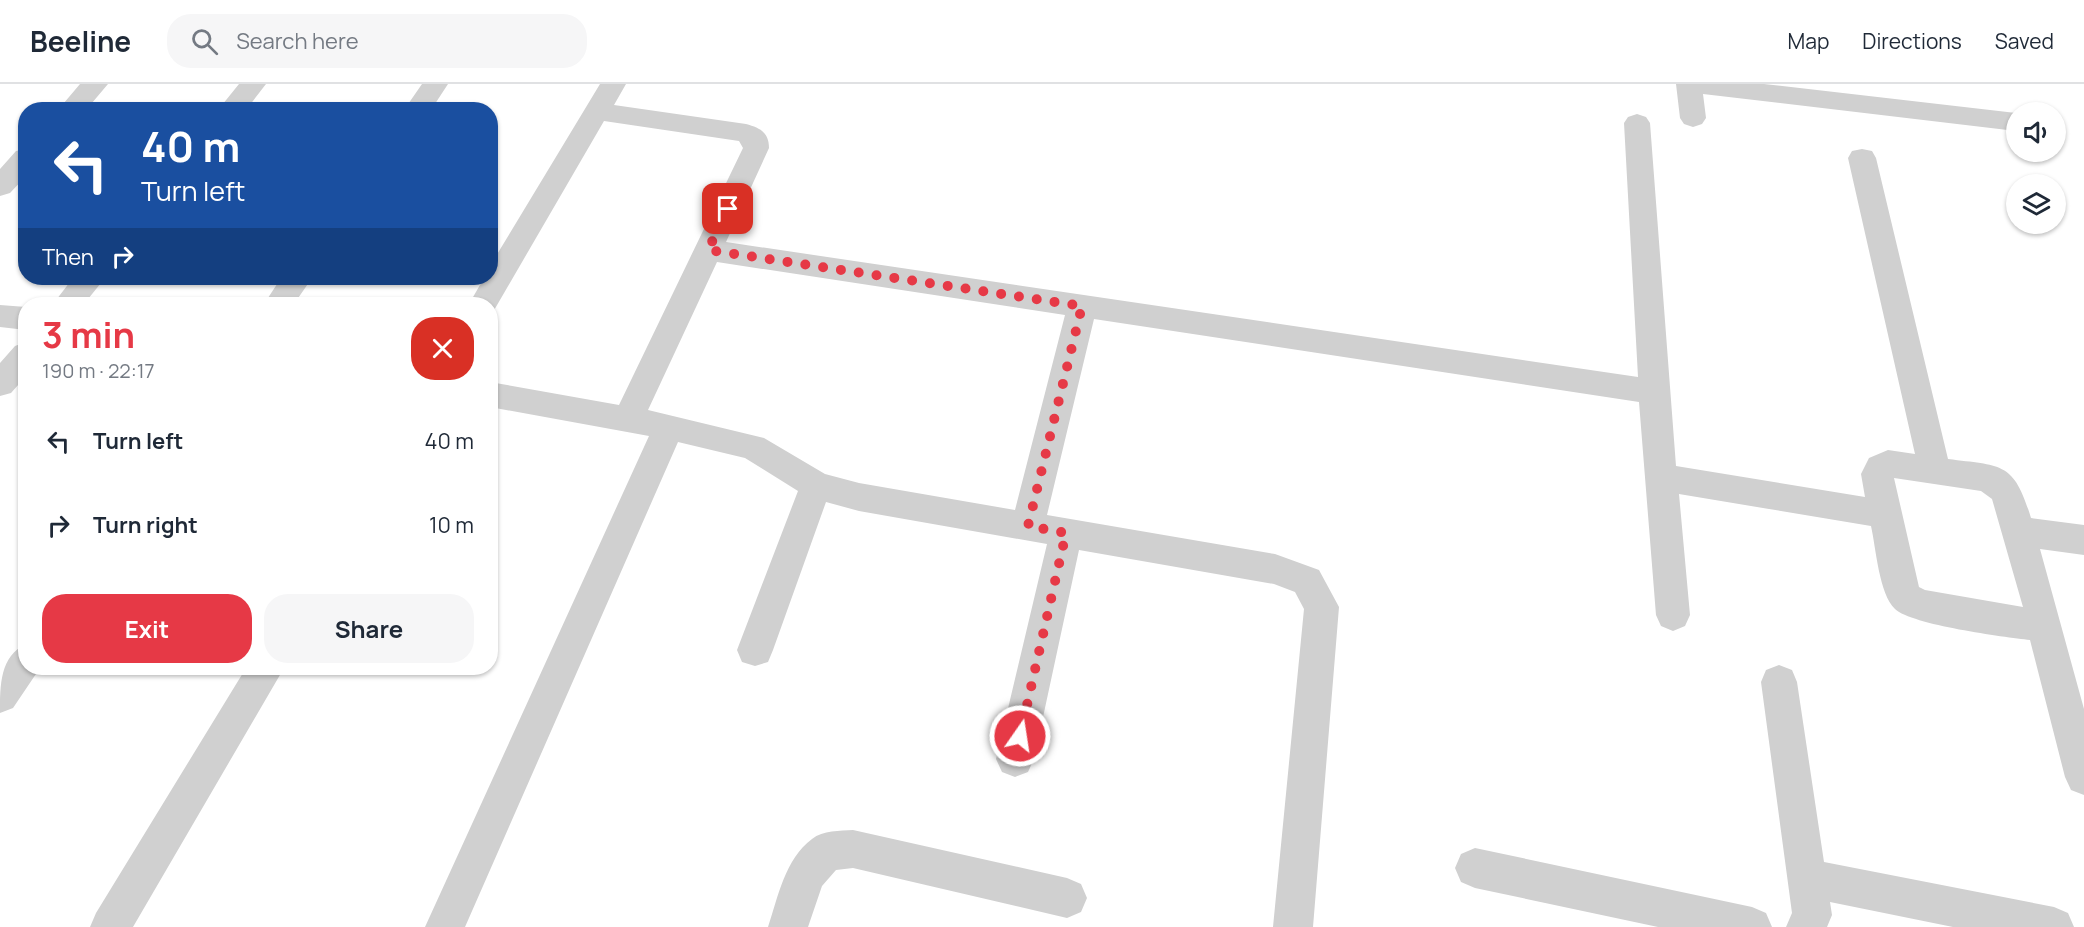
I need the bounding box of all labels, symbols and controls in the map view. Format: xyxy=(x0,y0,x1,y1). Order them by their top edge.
search box xyxy=(167,14,587,68)
text: Beeline xyxy=(30,22,131,60)
icon: search xyxy=(188,25,221,58)
text: Search here xyxy=(236,26,359,56)
text: Map xyxy=(1788,27,1829,55)
text: Directions xyxy=(1862,27,1962,55)
text: Saved xyxy=(1995,27,2054,55)
map controls xyxy=(2006,102,2066,234)
button: sound xyxy=(2006,102,2066,162)
text: 40 m xyxy=(141,117,240,175)
icon: left xyxy=(42,126,120,204)
text: Turn left xyxy=(141,172,245,209)
button: layers xyxy=(2006,174,2066,234)
pin xyxy=(702,183,753,234)
icon: arrive xyxy=(711,192,744,225)
icon: right xyxy=(106,240,139,273)
text: Then xyxy=(42,242,94,272)
text: 3 min xyxy=(42,310,135,359)
button: close xyxy=(411,317,474,380)
text: 190 m · 22:17 xyxy=(42,357,155,384)
icon: left xyxy=(42,425,75,458)
text: Turn left xyxy=(93,426,183,456)
text: 40 m xyxy=(425,426,474,456)
icon: right xyxy=(42,509,75,542)
text: Turn right xyxy=(93,510,198,540)
text: 10 m xyxy=(429,510,474,540)
button: Exit xyxy=(42,594,252,663)
button: Share xyxy=(264,594,474,663)
position arrow xyxy=(988,704,1052,768)

